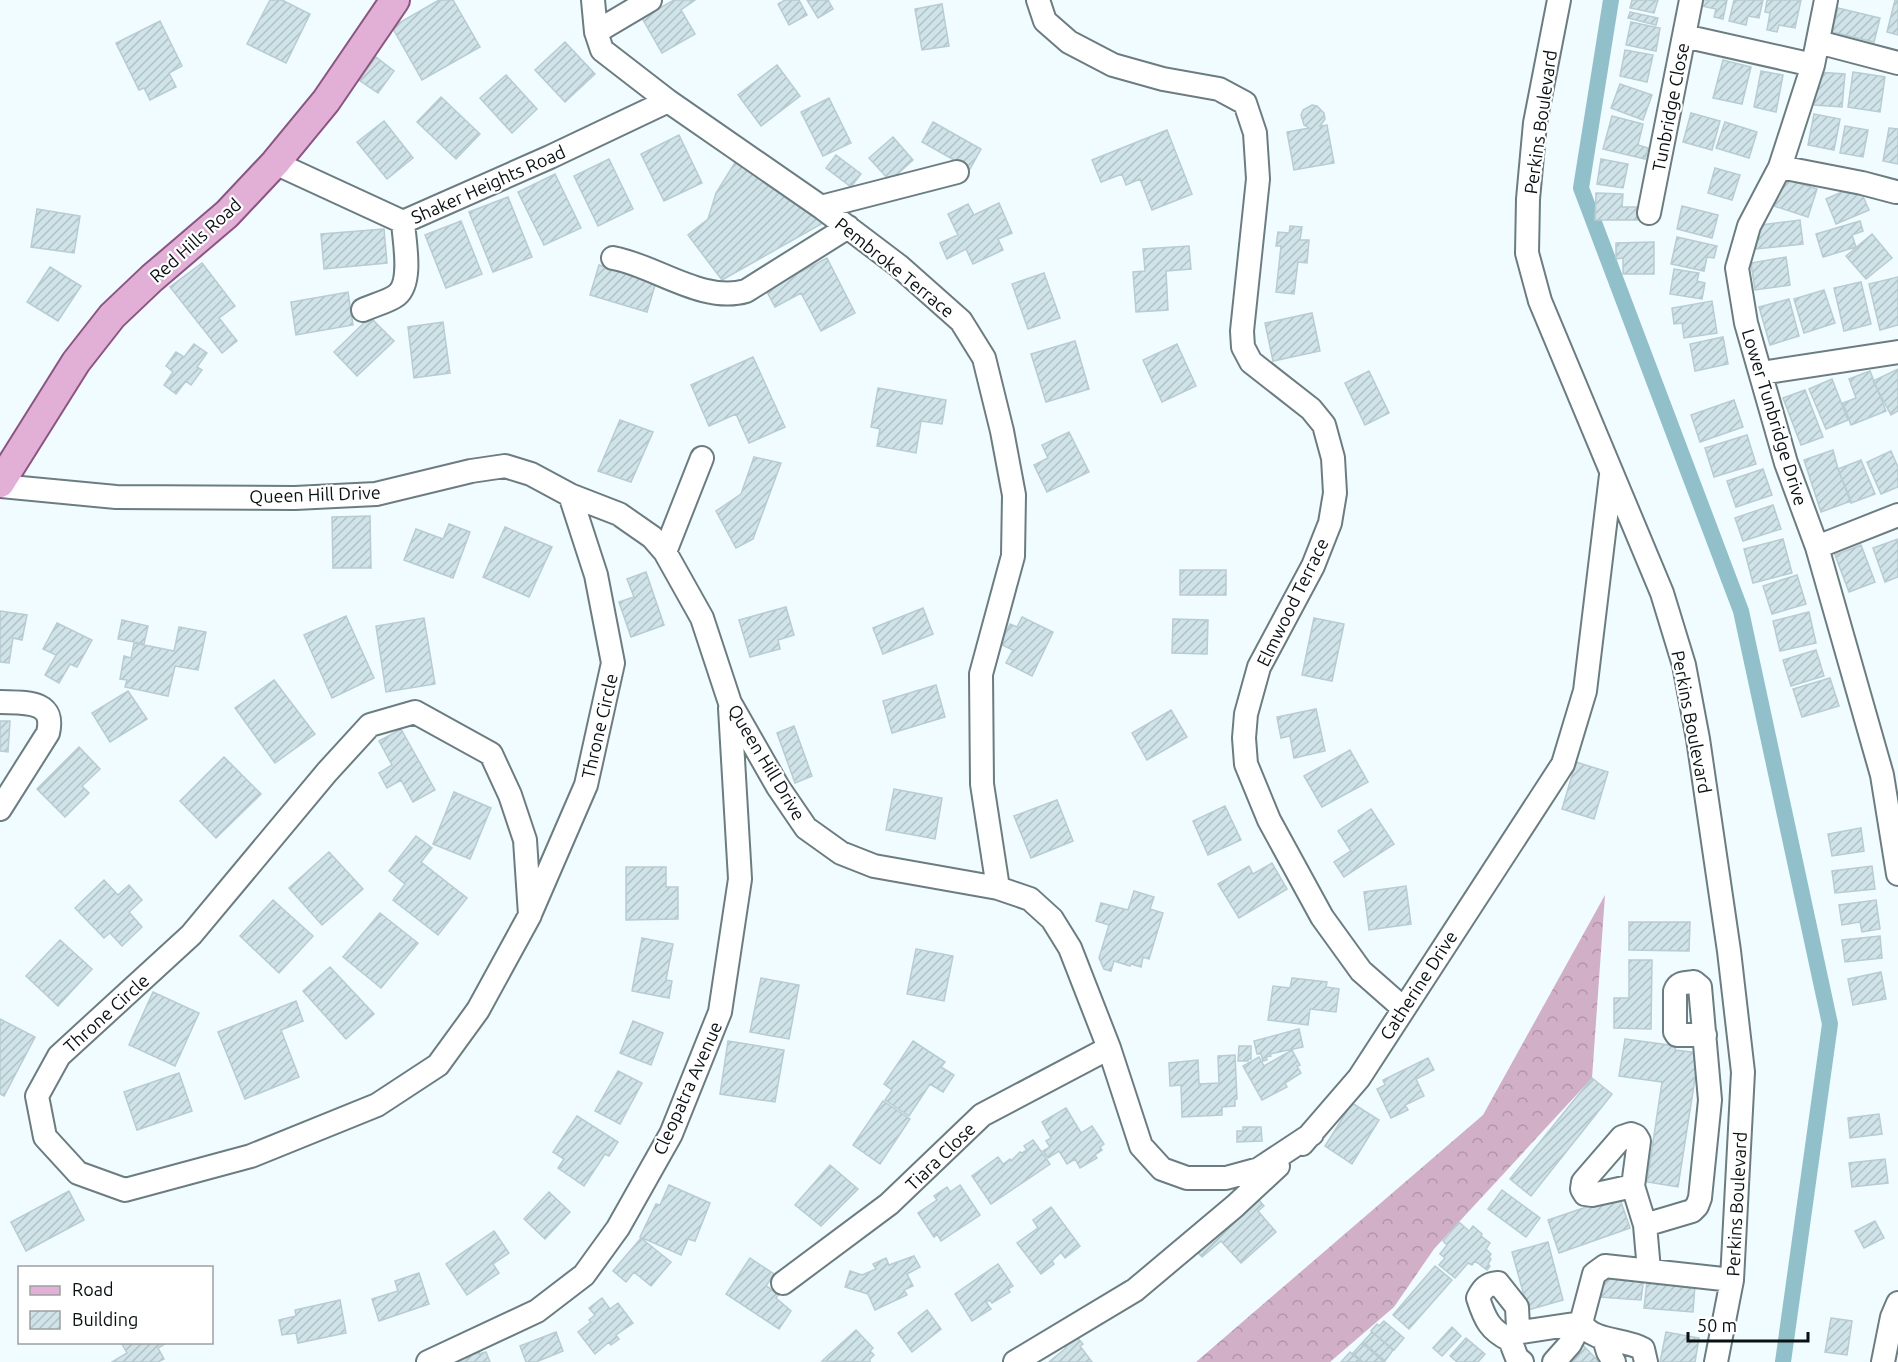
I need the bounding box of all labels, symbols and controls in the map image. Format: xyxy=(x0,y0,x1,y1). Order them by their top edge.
street label: Tunbridge Close xyxy=(1648,41,1692,173)
street label: Perkins Boulevard xyxy=(1520,49,1560,195)
street label: Shaker Heights Road xyxy=(408,141,568,227)
street label: Red Hills Road xyxy=(145,194,245,286)
street label: Pembroke Terrace xyxy=(832,213,958,321)
street label: Lower Tunbridge Drive xyxy=(1739,326,1811,508)
street label: Queen Hill Drive xyxy=(249,482,381,507)
street label: Elmwood Terrace xyxy=(1252,535,1332,669)
street label: Perkins Boulevard xyxy=(1668,649,1716,795)
street label: Throne Circle xyxy=(577,672,621,780)
street label: Queen Hill Drive xyxy=(724,700,809,824)
street label: Catherine Drive xyxy=(1375,927,1461,1043)
street label: Throne Circle xyxy=(59,970,153,1056)
street label: Cleopatra Avenue xyxy=(649,1018,725,1158)
street label: Tiara Close xyxy=(901,1118,979,1194)
street label: Perkins Boulevard xyxy=(1722,1131,1750,1277)
legend xyxy=(18,1266,213,1344)
text: Road xyxy=(72,1279,114,1299)
scale bar xyxy=(1688,1305,1808,1343)
text: Building xyxy=(72,1309,138,1329)
text: 50 m xyxy=(1697,1315,1737,1335)

